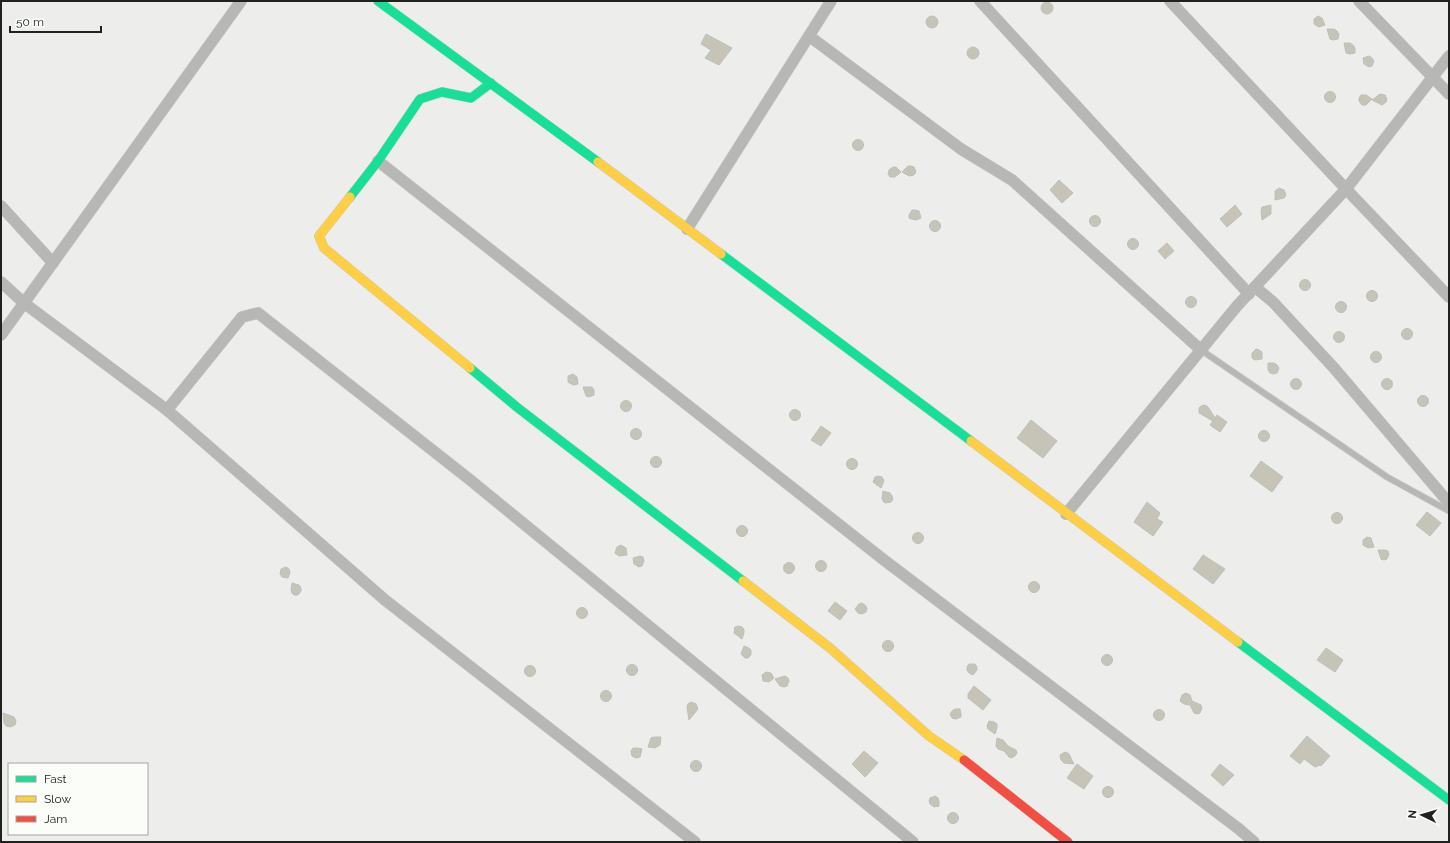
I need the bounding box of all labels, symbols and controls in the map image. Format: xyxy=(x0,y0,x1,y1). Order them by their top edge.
scale bar xyxy=(10,8,101,34)
text: 50 m xyxy=(16,15,44,29)
legend xyxy=(8,763,148,835)
text: Fast xyxy=(44,772,67,786)
text: Slow xyxy=(44,792,71,806)
north arrow xyxy=(1402,795,1442,835)
text: N xyxy=(1406,809,1419,819)
text: Jam xyxy=(44,812,67,826)

